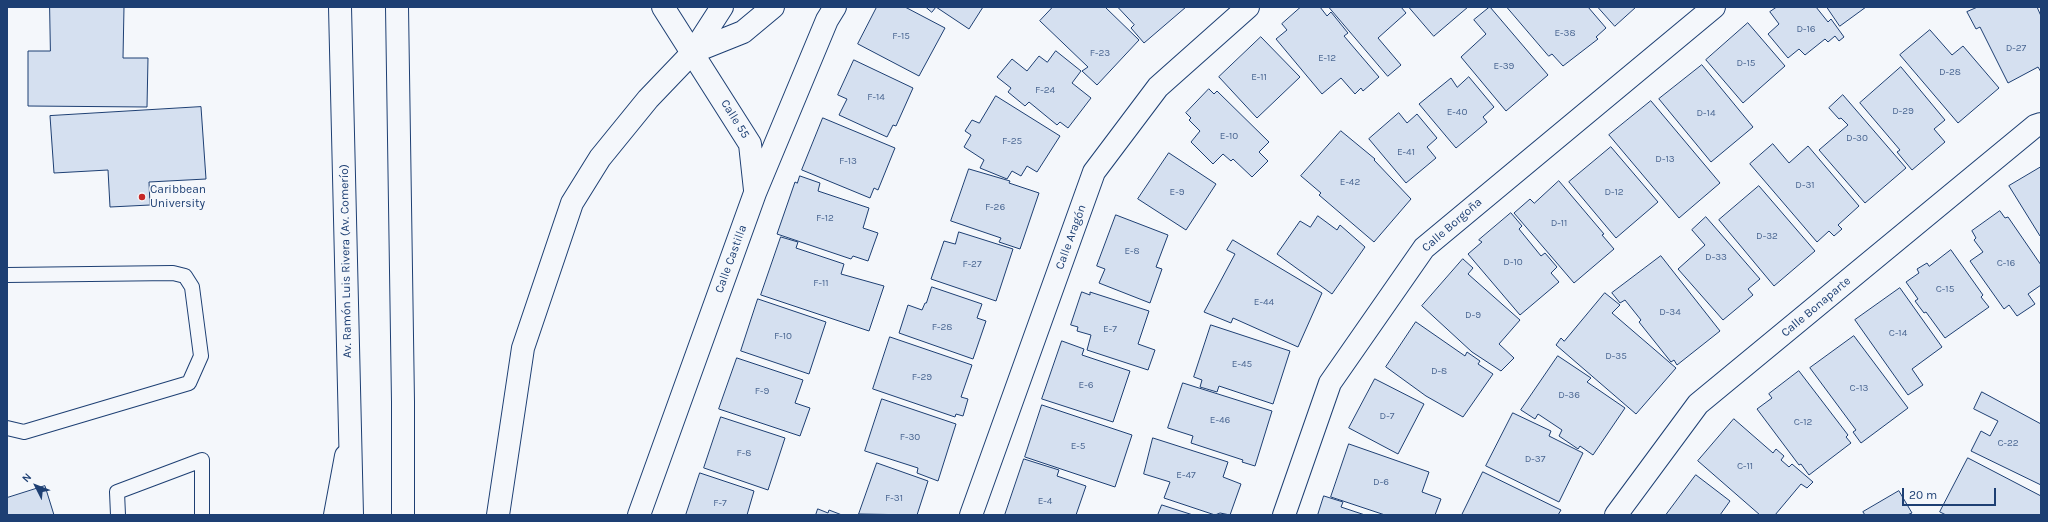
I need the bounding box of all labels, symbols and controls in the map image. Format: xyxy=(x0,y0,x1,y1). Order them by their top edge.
house number: D-16 xyxy=(1796,23,1816,35)
house number: E-38 xyxy=(1554,27,1576,39)
house number: F-15 xyxy=(892,30,910,42)
house number: D-27 xyxy=(2006,42,2026,54)
house number: F-23 xyxy=(1090,47,1110,59)
house number: E-12 xyxy=(1318,52,1336,64)
house number: D-15 xyxy=(1736,57,1756,69)
house number: E-39 xyxy=(1494,60,1514,72)
house number: D-28 xyxy=(1939,66,1961,78)
house number: E-11 xyxy=(1251,71,1267,83)
house number: F-24 xyxy=(1035,84,1055,96)
house number: F-14 xyxy=(867,91,885,103)
street label: Calle 55 xyxy=(717,97,753,141)
house number: D-29 xyxy=(1892,105,1914,117)
house number: E-40 xyxy=(1447,106,1467,118)
house number: D-14 xyxy=(1697,107,1715,119)
house number: E-10 xyxy=(1220,130,1238,142)
house number: D-30 xyxy=(1846,132,1868,144)
house number: F-25 xyxy=(1002,135,1022,147)
house number: E-41 xyxy=(1397,146,1415,158)
house number: D-13 xyxy=(1655,153,1675,165)
house number: F-13 xyxy=(839,155,857,167)
street label: Av. Ramón Luis Rivera (Av. Comerío) xyxy=(337,164,355,358)
house number: E-42 xyxy=(1340,176,1360,188)
house number: D-31 xyxy=(1795,179,1815,191)
place label: Caribbean University xyxy=(150,183,206,211)
house number: E-9 xyxy=(1170,186,1184,198)
house number: D-12 xyxy=(1604,186,1624,198)
marker: Caribbean University xyxy=(137,192,147,202)
street label: Calle Borgoña xyxy=(1419,195,1485,255)
house number: F-26 xyxy=(985,201,1005,213)
street label: Calle Aragón xyxy=(1053,203,1089,271)
house number: F-12 xyxy=(816,212,834,224)
house number: D-11 xyxy=(1551,217,1567,229)
street label: Calle Castilla xyxy=(712,223,750,295)
house number: D-32 xyxy=(1756,230,1778,242)
house number: E-8 xyxy=(1124,245,1140,257)
house number: D-33 xyxy=(1705,251,1727,263)
house number: D-10 xyxy=(1503,256,1523,268)
house number: C-16 xyxy=(1997,257,2015,269)
house number: F-27 xyxy=(962,258,982,270)
street label: Calle Bonaparte xyxy=(1778,274,1854,340)
house number: F-11 xyxy=(813,277,829,289)
house number: C-15 xyxy=(1936,283,1954,295)
house number: E-44 xyxy=(1254,296,1274,308)
house number: D-34 xyxy=(1659,306,1681,318)
house number: D-9 xyxy=(1465,309,1481,321)
house number: F-28 xyxy=(932,321,952,333)
house number: E-7 xyxy=(1103,323,1117,335)
house number: C-14 xyxy=(1889,327,1907,339)
house number: F-10 xyxy=(774,330,792,342)
house number: D-35 xyxy=(1605,350,1627,362)
house number: E-45 xyxy=(1232,358,1252,370)
house number: D-8 xyxy=(1431,365,1447,377)
house number: F-29 xyxy=(912,371,932,383)
house number: E-6 xyxy=(1079,379,1093,391)
house number: C-13 xyxy=(1850,382,1868,394)
house number: F-9 xyxy=(755,385,769,397)
house number: D-36 xyxy=(1558,389,1580,401)
house number: D-7 xyxy=(1380,410,1394,422)
house number: E-46 xyxy=(1210,414,1230,426)
house number: C-12 xyxy=(1794,416,1812,428)
house number: F-30 xyxy=(900,431,920,443)
house number: C-22 xyxy=(1997,437,2019,449)
house number: E-5 xyxy=(1071,440,1085,452)
house number: F-8 xyxy=(737,447,751,459)
house number: D-37 xyxy=(1525,453,1545,465)
house number: C-11 xyxy=(1737,460,1753,472)
north arrow xyxy=(16,466,56,506)
house number: E-47 xyxy=(1176,469,1196,481)
text: N xyxy=(19,470,34,485)
house number: D-6 xyxy=(1373,476,1389,488)
scale bar xyxy=(1904,480,1998,506)
text: 20 m xyxy=(1909,488,1937,502)
house number: F-31 xyxy=(885,492,903,504)
house number: E-4 xyxy=(1038,495,1052,507)
house number: F-7 xyxy=(713,497,727,509)

